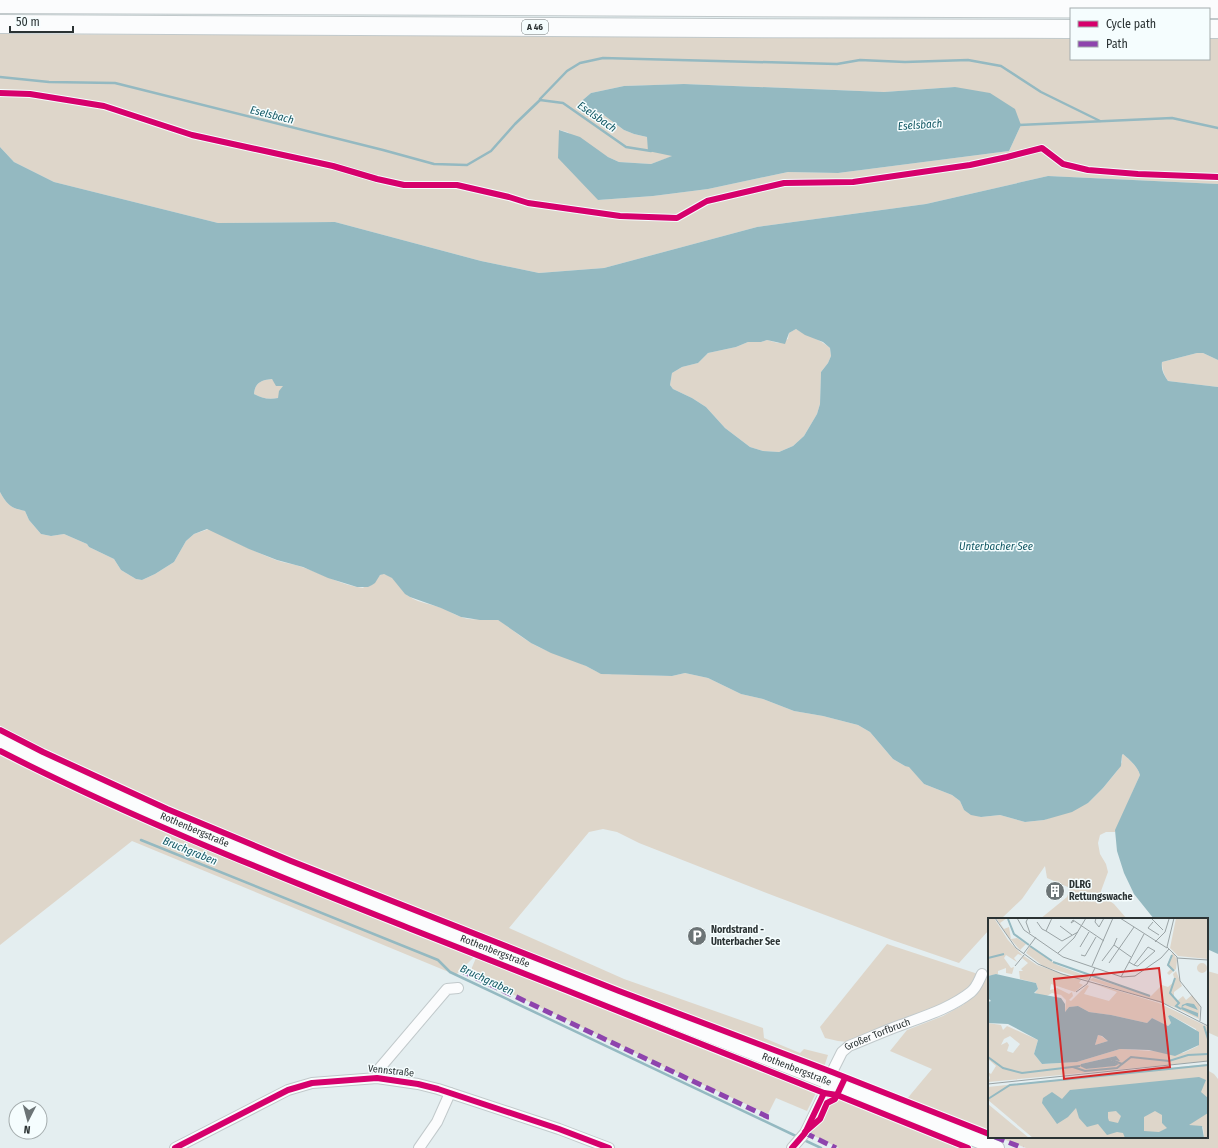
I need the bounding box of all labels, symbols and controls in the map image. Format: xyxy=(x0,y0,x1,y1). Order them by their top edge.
scale bar xyxy=(10,8,73,34)
legend xyxy=(1070,8,1210,60)
text: 50 m xyxy=(16,15,40,29)
text: Cycle path xyxy=(1106,17,1156,31)
road number: A 46 xyxy=(522,20,548,34)
text: Path xyxy=(1106,37,1128,51)
water label: Eselsbach xyxy=(575,99,619,135)
water label: Eselsbach xyxy=(249,103,295,127)
water label: Eselsbach xyxy=(897,117,943,133)
water label: Unterbacher See xyxy=(959,540,1033,553)
street label: Rothenbergstraße xyxy=(158,810,231,850)
water label: Bruchgraben xyxy=(161,834,219,868)
place label: DLRG Rettungswache xyxy=(1069,879,1133,903)
building icon: DLRG Rettungswache xyxy=(1044,880,1066,902)
inset map xyxy=(988,918,1208,1138)
place label: Nordstrand - Unterbacher See xyxy=(711,924,780,948)
parking icon: Nordstrand - Unterbacher See xyxy=(686,925,708,947)
street label: Rothenbergstraße xyxy=(458,932,531,970)
water label: Bruchgraben xyxy=(458,962,516,998)
street label: Großer Torfbruch xyxy=(842,1016,912,1053)
street label: Rothenbergstraße xyxy=(760,1050,833,1089)
street label: Vennstraße xyxy=(367,1063,415,1079)
north arrow xyxy=(8,1100,48,1140)
text: N xyxy=(23,1123,31,1136)

